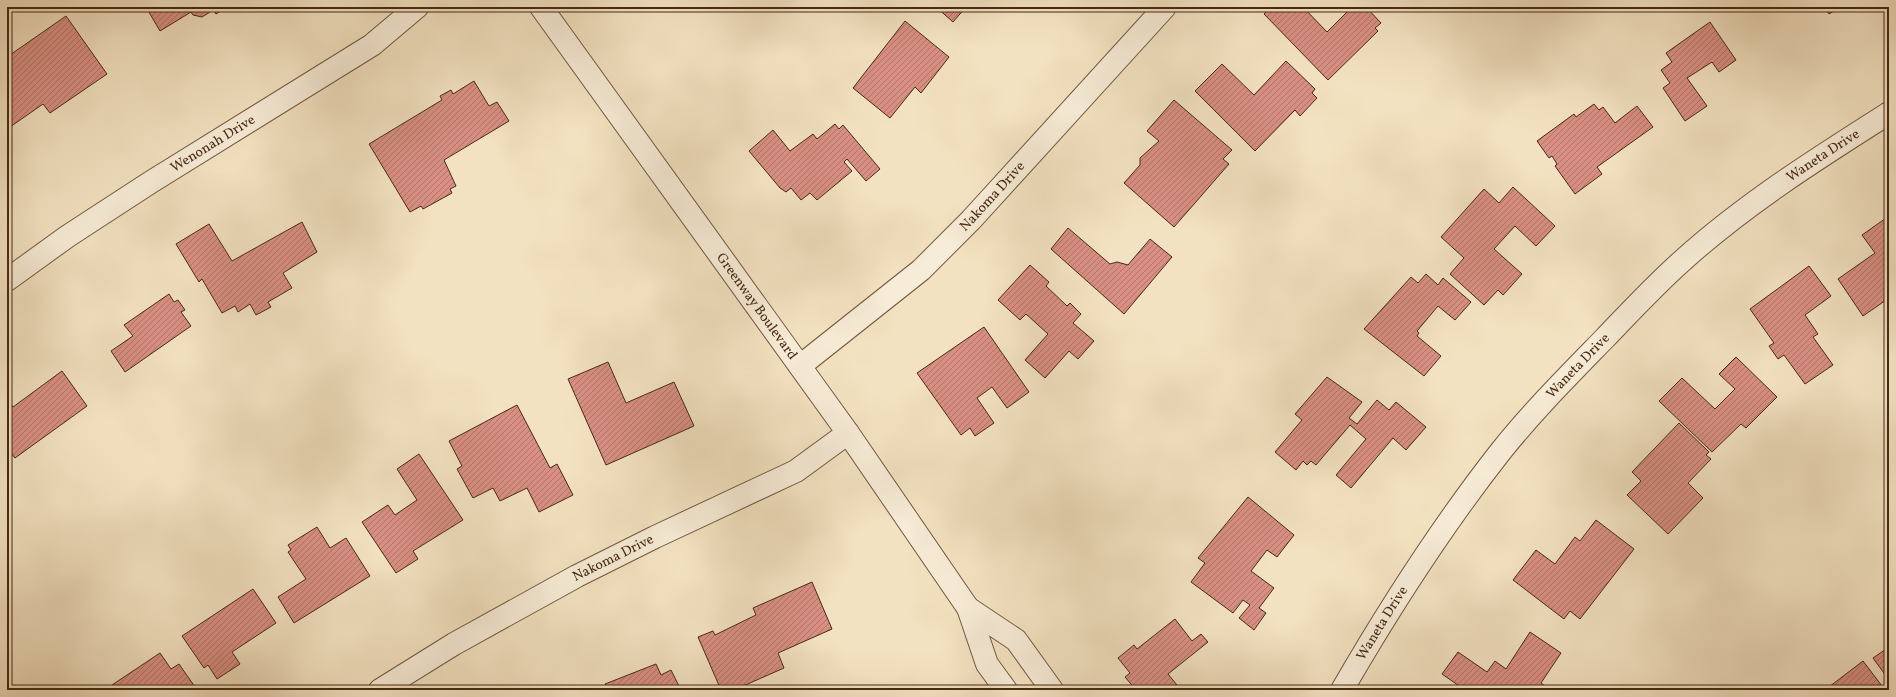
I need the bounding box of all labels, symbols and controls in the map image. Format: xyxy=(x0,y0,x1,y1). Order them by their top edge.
street label: Wenonah Drive xyxy=(167,110,259,177)
street label: Waneta Drive xyxy=(1783,124,1864,187)
street label: Nakoma Drive xyxy=(955,157,1030,236)
street label: Greenway Boulevard xyxy=(712,249,802,364)
street label: Waneta Drive xyxy=(1542,329,1614,403)
street label: Nakoma Drive xyxy=(569,529,657,586)
street label: Waneta Drive xyxy=(1352,582,1413,664)

